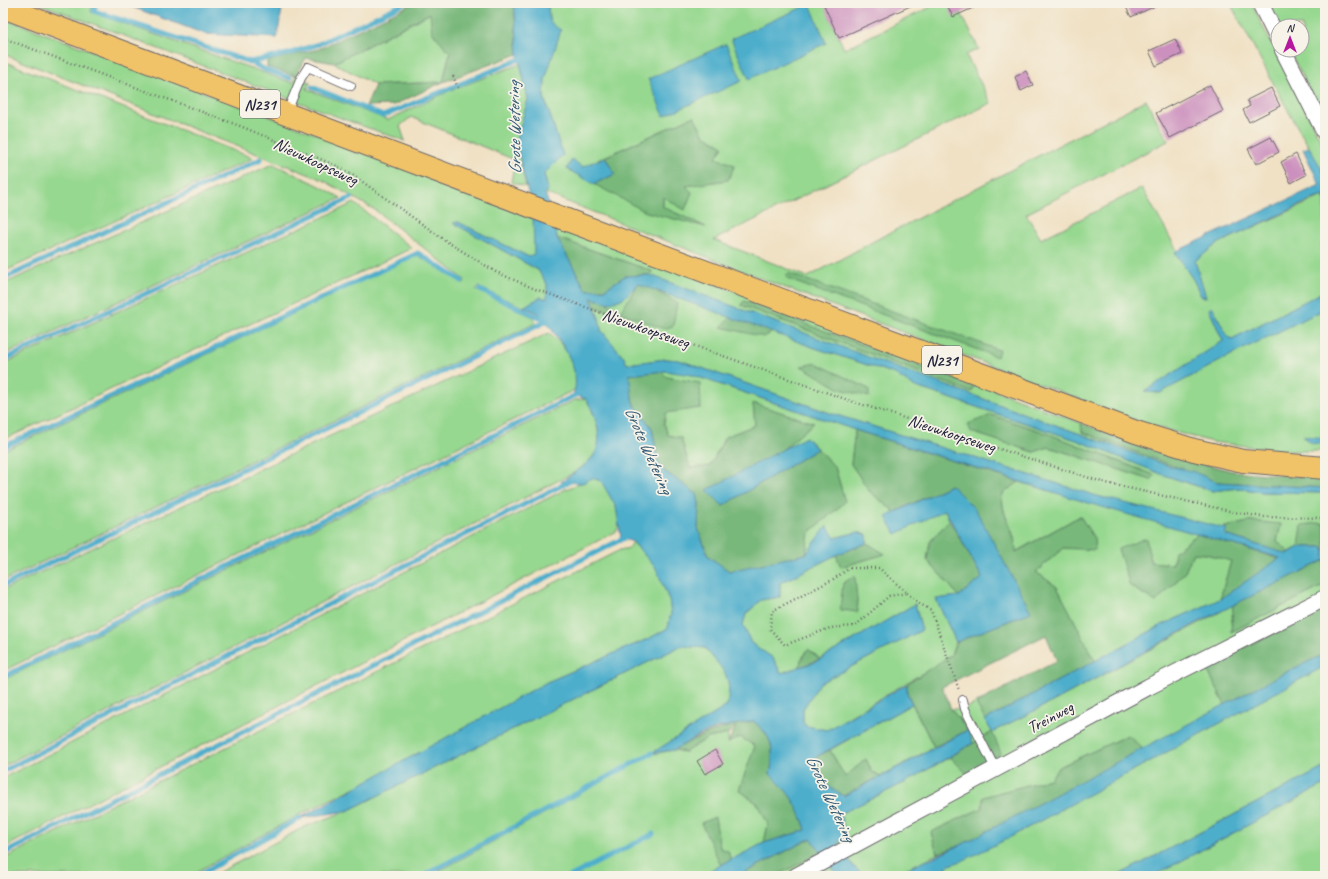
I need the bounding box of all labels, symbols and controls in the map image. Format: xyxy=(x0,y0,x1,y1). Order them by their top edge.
north arrow xyxy=(1270,18,1310,58)
text: N xyxy=(1287,21,1296,35)
water label: Grote Wetering xyxy=(502,79,526,175)
road number: N231 xyxy=(240,90,280,118)
street label: Nieuwkoopseweg xyxy=(270,133,362,191)
street label: Nieuwkoopseweg xyxy=(600,304,693,353)
road number: N231 xyxy=(922,346,962,374)
water label: Grote Wetering xyxy=(620,403,679,499)
street label: Nieuwkoopseweg xyxy=(906,409,999,458)
street label: Treinweg xyxy=(1024,696,1078,738)
water label: Grote Wetering xyxy=(801,751,862,847)

